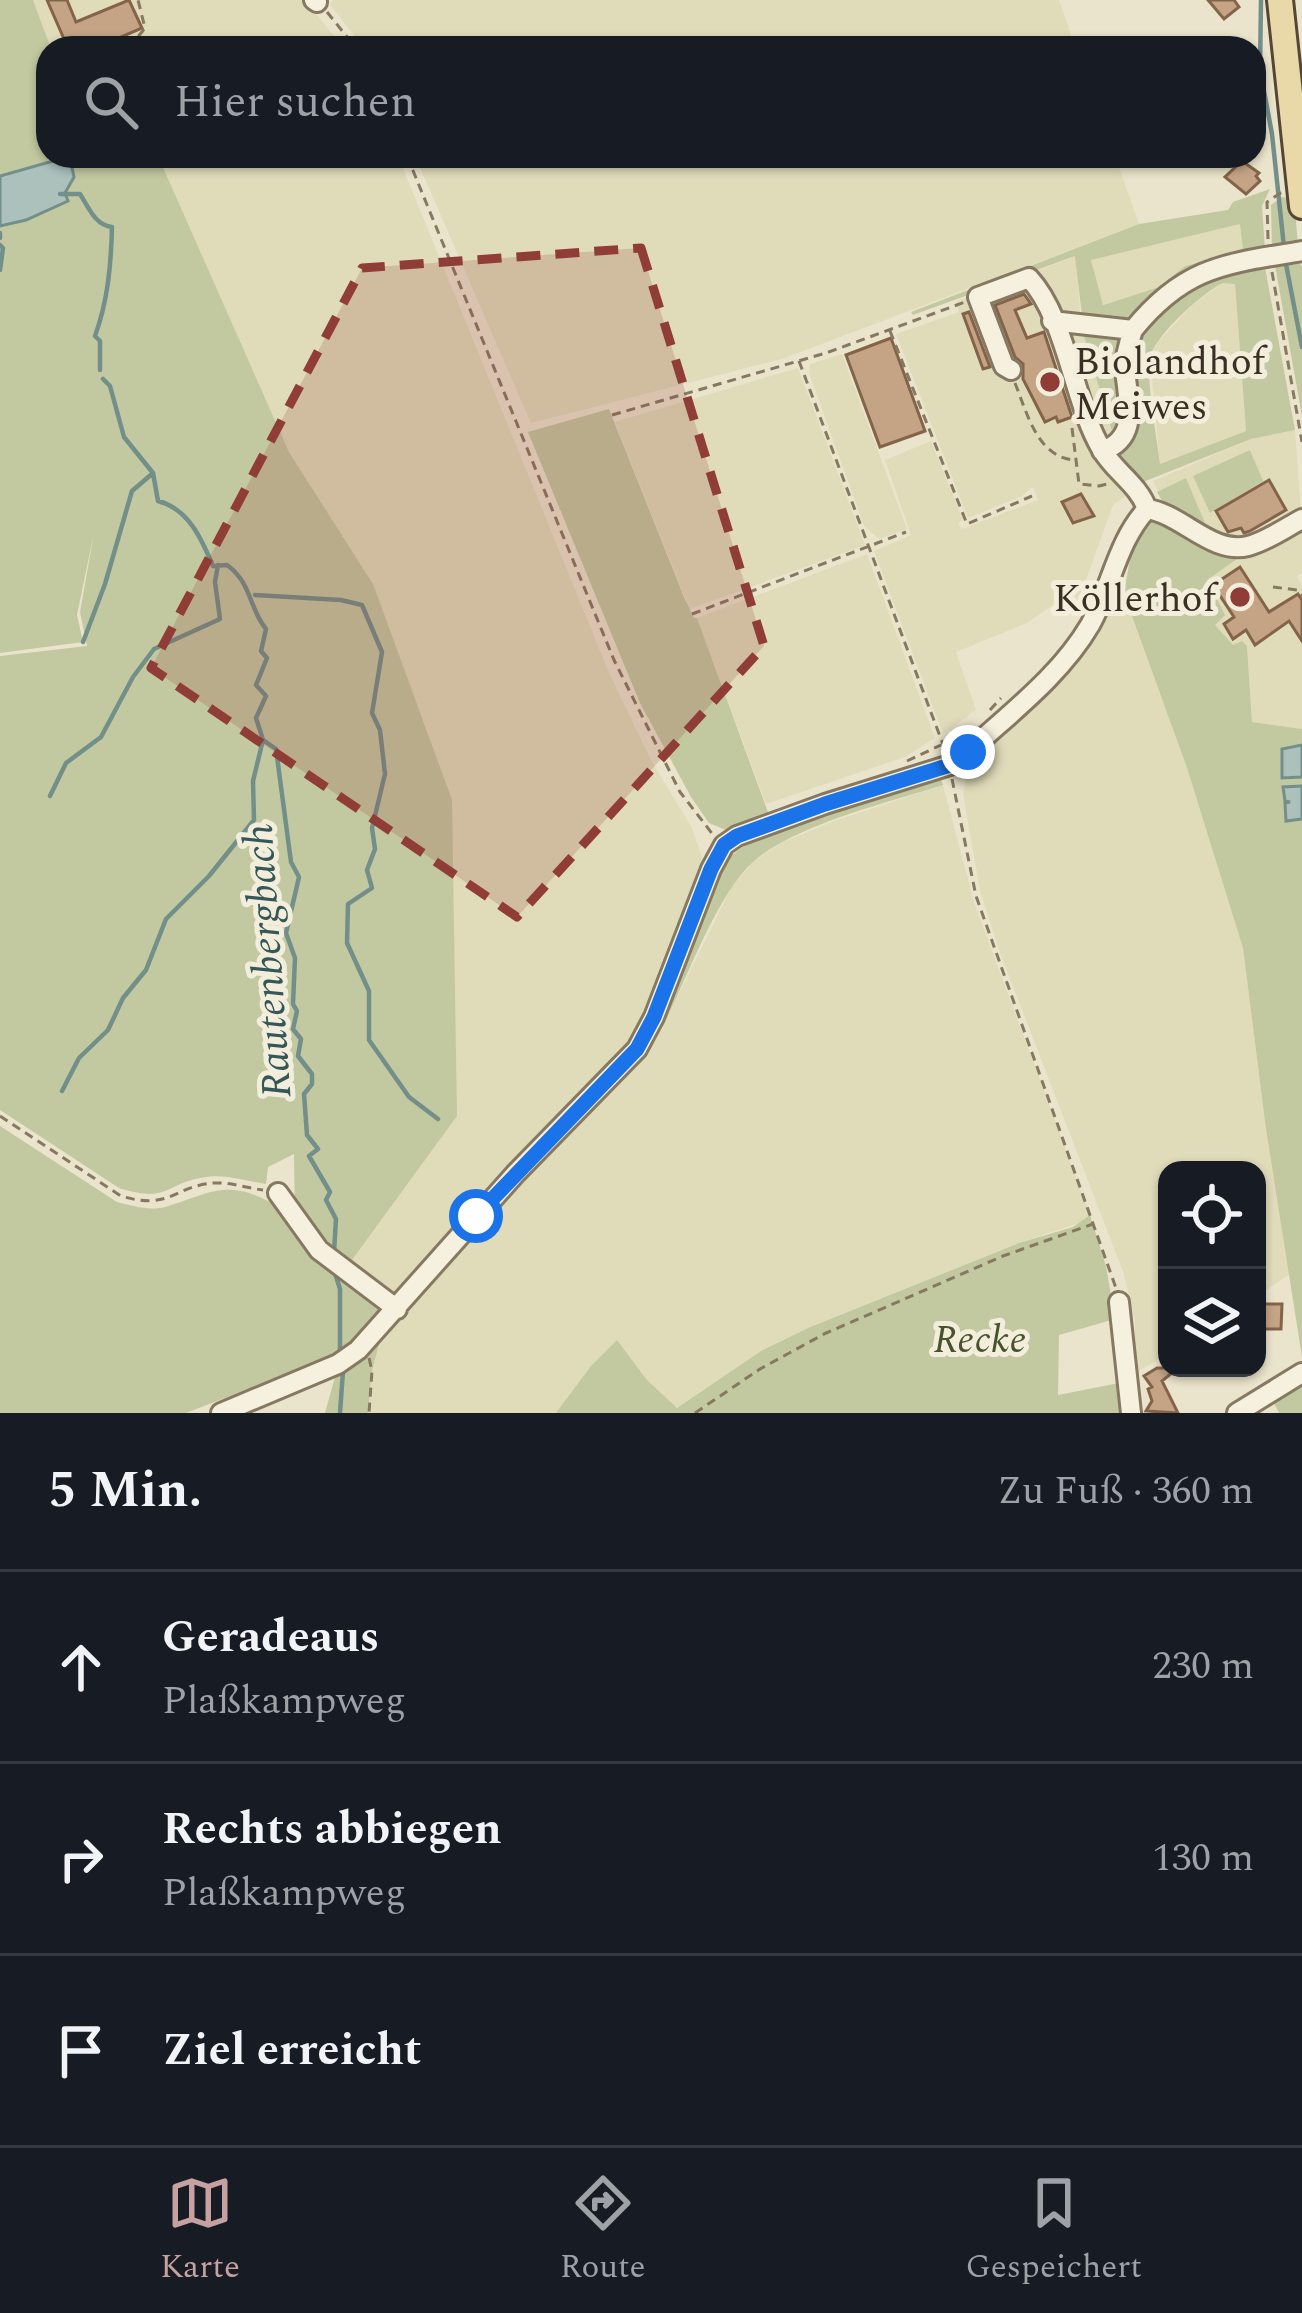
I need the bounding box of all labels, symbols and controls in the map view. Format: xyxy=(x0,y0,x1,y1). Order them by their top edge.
search box xyxy=(36,36,1266,168)
text: Hier suchen xyxy=(174,68,416,137)
icon: search xyxy=(78,69,144,135)
place label: Biolandhof Meiwes xyxy=(1074,333,1268,437)
marker: Biolandhof Meiwes xyxy=(1037,369,1063,395)
place label: Köllerhof xyxy=(1053,570,1219,629)
marker: Köllerhof xyxy=(1227,584,1253,610)
route end xyxy=(941,725,995,779)
water label: Rautenbergbach xyxy=(227,822,309,1100)
map controls xyxy=(1158,1161,1266,1377)
button: locate xyxy=(1158,1161,1266,1269)
route start xyxy=(449,1189,503,1243)
button: layers xyxy=(1158,1269,1266,1377)
park label: Recke xyxy=(934,1311,1026,1370)
text: 5 Min. xyxy=(48,1452,202,1530)
text: Zu Fuß · 360 m xyxy=(997,1462,1254,1521)
text: Geradeaus xyxy=(162,1603,379,1672)
icon: ahead xyxy=(48,1634,114,1700)
text: 230 m xyxy=(1152,1637,1254,1696)
text: Plaßkampweg xyxy=(162,1672,406,1731)
text: Rechts abbiegen xyxy=(162,1795,502,1864)
icon: right xyxy=(48,1826,114,1892)
text: 130 m xyxy=(1152,1829,1254,1888)
text: Plaßkampweg xyxy=(162,1864,406,1923)
text: Ziel erreicht xyxy=(162,2016,421,2085)
icon: arrive xyxy=(48,2018,114,2084)
tab: Karte xyxy=(160,2170,240,2292)
tab: Route xyxy=(560,2170,646,2292)
tab: Gespeichert xyxy=(966,2170,1142,2292)

